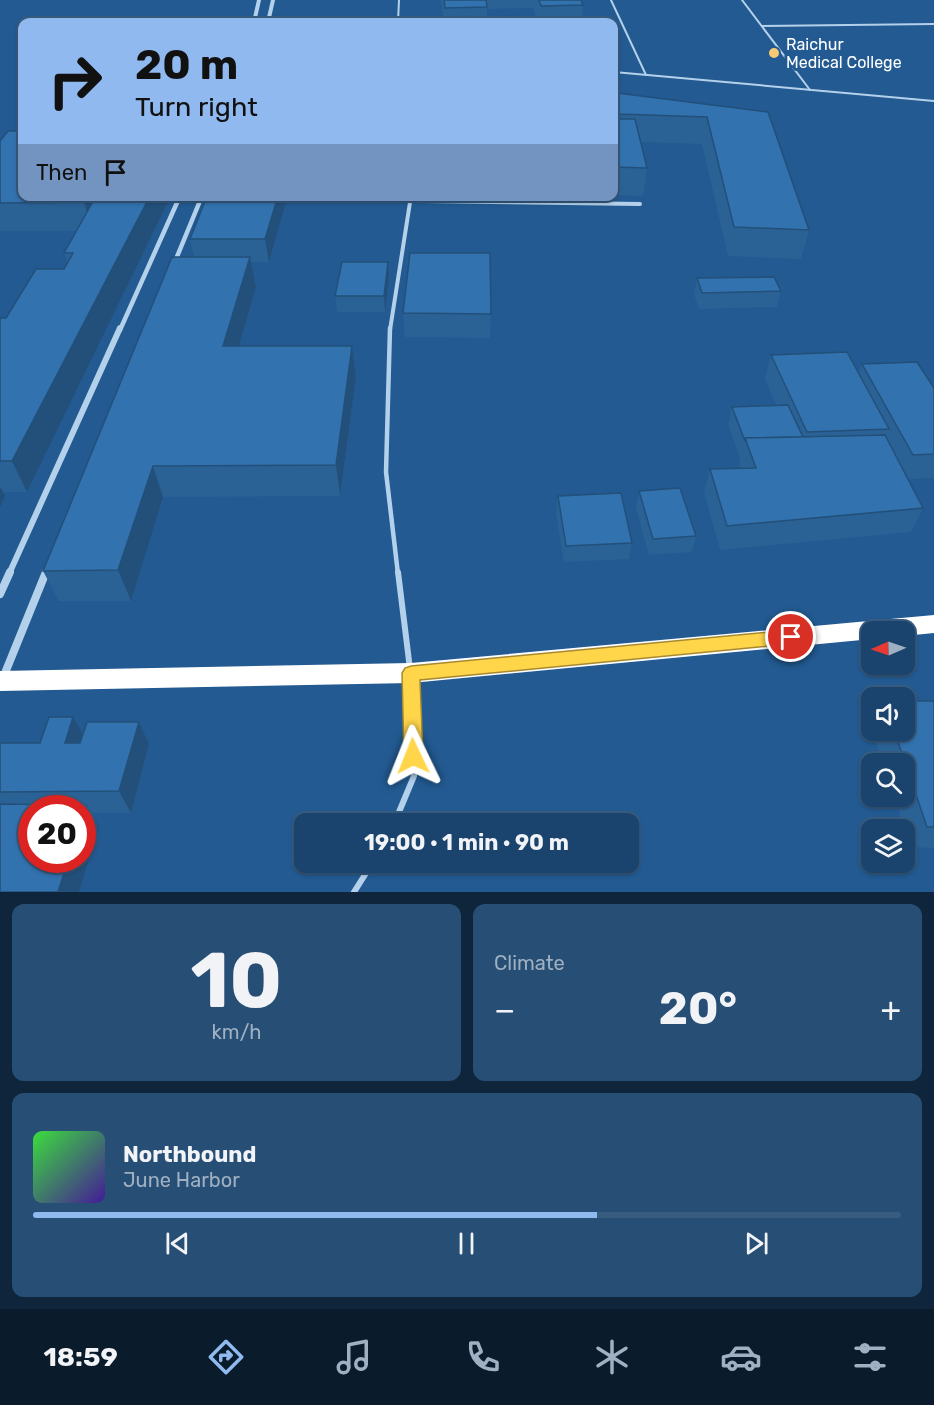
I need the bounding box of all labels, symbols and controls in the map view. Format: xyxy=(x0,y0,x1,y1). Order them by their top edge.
place label: Raichur Medical College xyxy=(786,35,902,72)
text: 20 m xyxy=(135,40,238,90)
icon: right xyxy=(36,42,114,120)
marker: Raichur Medical College xyxy=(767,46,781,60)
text: Turn right xyxy=(135,91,258,123)
icon: arrive xyxy=(99,156,132,189)
text: Then xyxy=(36,159,87,186)
pin xyxy=(765,611,816,662)
icon: arrive xyxy=(774,620,807,653)
north arrow xyxy=(861,621,915,675)
map controls xyxy=(861,621,915,873)
button: sound xyxy=(861,687,915,741)
position arrow xyxy=(381,724,445,788)
button: search xyxy=(861,753,915,807)
speed limit sign: 20 xyxy=(18,795,96,873)
button: layers xyxy=(861,819,915,873)
text: 19:00 · 1 min · 90 m xyxy=(364,829,569,856)
text: 10 xyxy=(191,934,282,1027)
text: Climate xyxy=(494,951,565,975)
text: 20° xyxy=(659,982,737,1035)
text: − xyxy=(494,990,515,1029)
text: + xyxy=(880,990,901,1029)
text: km/h xyxy=(212,1020,261,1044)
text: Northbound xyxy=(123,1141,256,1168)
text: June Harbor xyxy=(123,1168,240,1192)
icon: previous xyxy=(161,1227,194,1260)
icon: pause xyxy=(450,1227,483,1260)
icon: next xyxy=(740,1227,773,1260)
icon: directions xyxy=(205,1336,247,1378)
icon: music xyxy=(333,1336,375,1378)
icon: phone xyxy=(462,1336,504,1378)
icon: climate xyxy=(591,1336,633,1378)
icon: car xyxy=(720,1336,762,1378)
icon: filters xyxy=(849,1336,891,1378)
text: 18:59 xyxy=(43,1341,118,1373)

